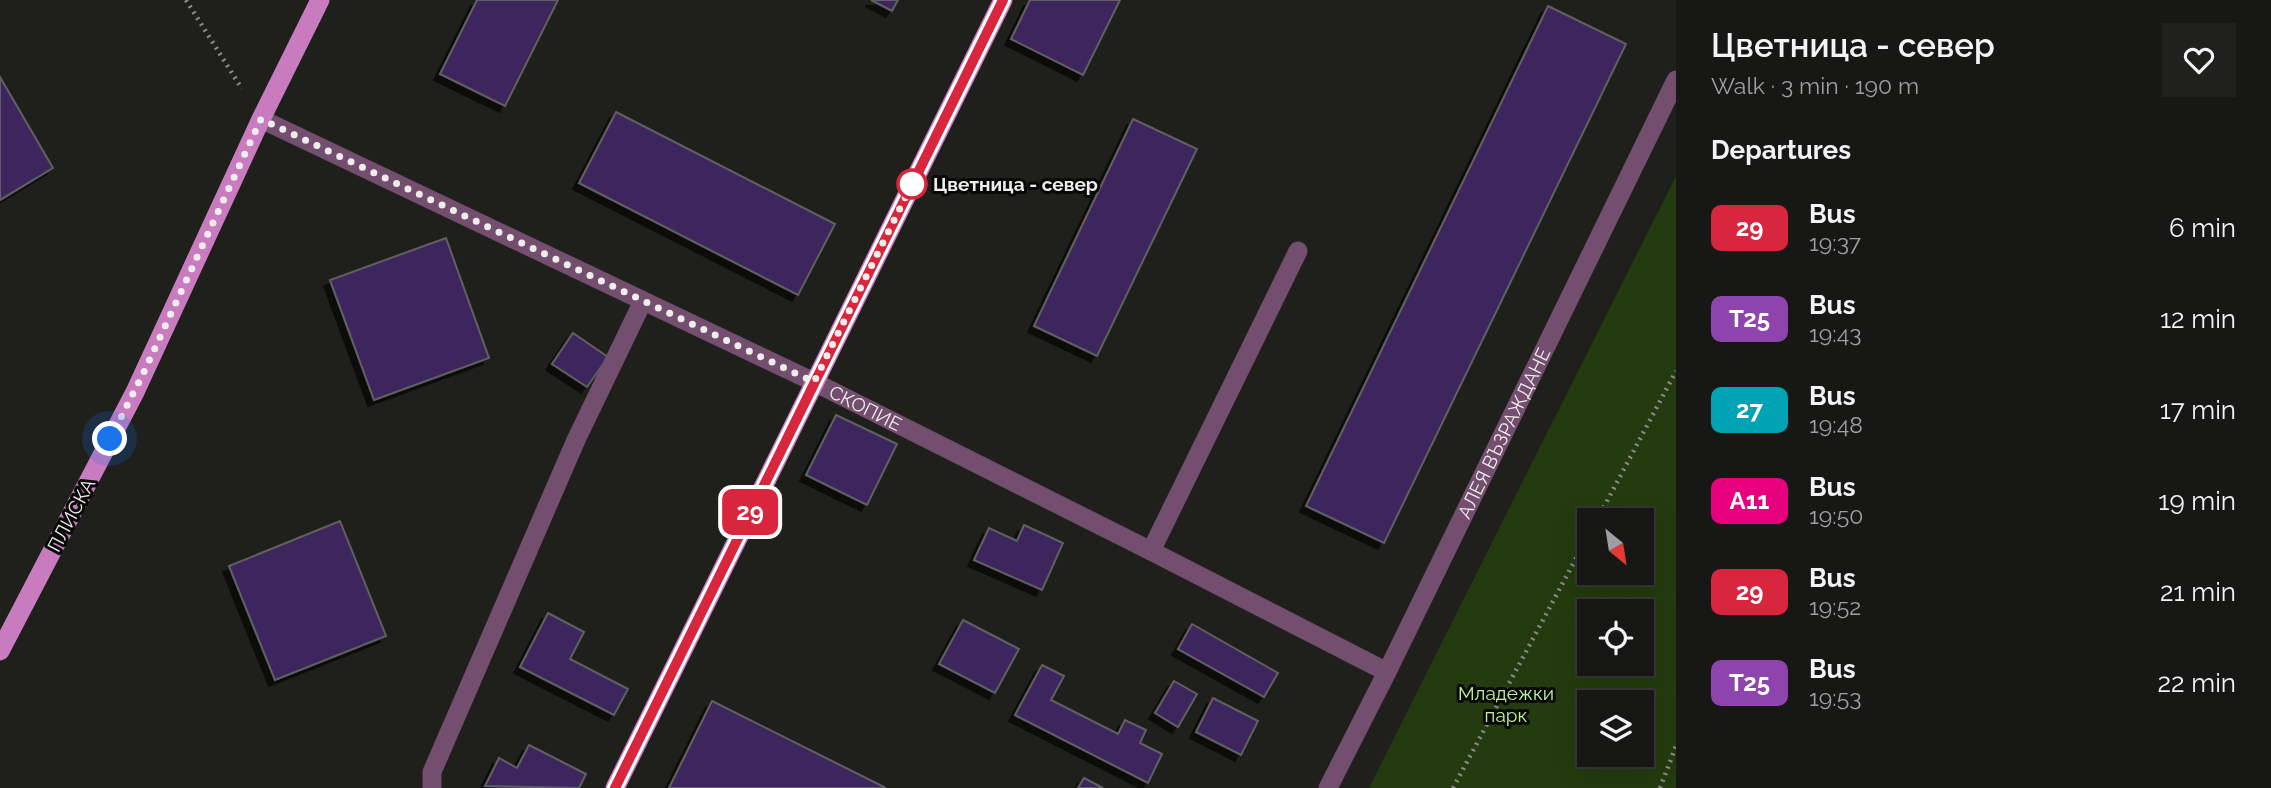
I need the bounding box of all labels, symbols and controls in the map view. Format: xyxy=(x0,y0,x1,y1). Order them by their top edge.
button: heart xyxy=(2162,23,2236,97)
text: Цветница - север xyxy=(1711,26,1995,65)
text: Walk · 3 min · 190 m xyxy=(1711,72,1919,99)
text: Departures xyxy=(1711,135,1851,165)
marker: Цветница - север xyxy=(897,169,927,199)
place label: Цветница - север xyxy=(933,173,1098,195)
text: Bus xyxy=(1809,199,1856,229)
text: 29 xyxy=(1736,213,1763,242)
text: 6 min xyxy=(2169,213,2236,243)
text: 19:37 xyxy=(1809,229,1861,256)
text: Bus xyxy=(1809,290,1856,320)
text: Т25 xyxy=(1729,304,1770,333)
text: 12 min xyxy=(2160,304,2236,334)
text: 19:43 xyxy=(1809,320,1862,347)
street label: АЛЕЯ ВЪЗРАЖДАНЕ xyxy=(1453,344,1555,522)
street label: СКОПИЕ xyxy=(826,380,905,435)
text: Bus xyxy=(1809,381,1856,411)
text: 27 xyxy=(1736,395,1763,424)
text: 17 min xyxy=(2160,395,2236,425)
text: 19:48 xyxy=(1809,411,1863,438)
your location xyxy=(92,421,127,456)
text: Bus xyxy=(1809,472,1856,502)
street label: ПЛИСКА xyxy=(43,474,100,555)
text: А11 xyxy=(1730,486,1769,515)
text: 19 min xyxy=(2158,486,2236,516)
line badge: 29 xyxy=(718,489,782,535)
text: 29 xyxy=(736,497,764,526)
text: 19:50 xyxy=(1809,502,1863,529)
north arrow xyxy=(1577,508,1654,584)
map controls xyxy=(1577,508,1654,767)
text: Bus xyxy=(1809,563,1856,593)
text: 29 xyxy=(1736,577,1763,606)
text: 21 min xyxy=(2160,577,2236,607)
text: 19:52 xyxy=(1809,593,1861,620)
button: locate xyxy=(1577,599,1654,676)
text: Bus xyxy=(1809,654,1856,684)
text: Т25 xyxy=(1729,668,1770,697)
text: 22 min xyxy=(2158,668,2236,698)
park label: Младежки парк xyxy=(1458,682,1554,726)
text: 19:53 xyxy=(1809,684,1861,711)
button: layers xyxy=(1577,690,1654,767)

